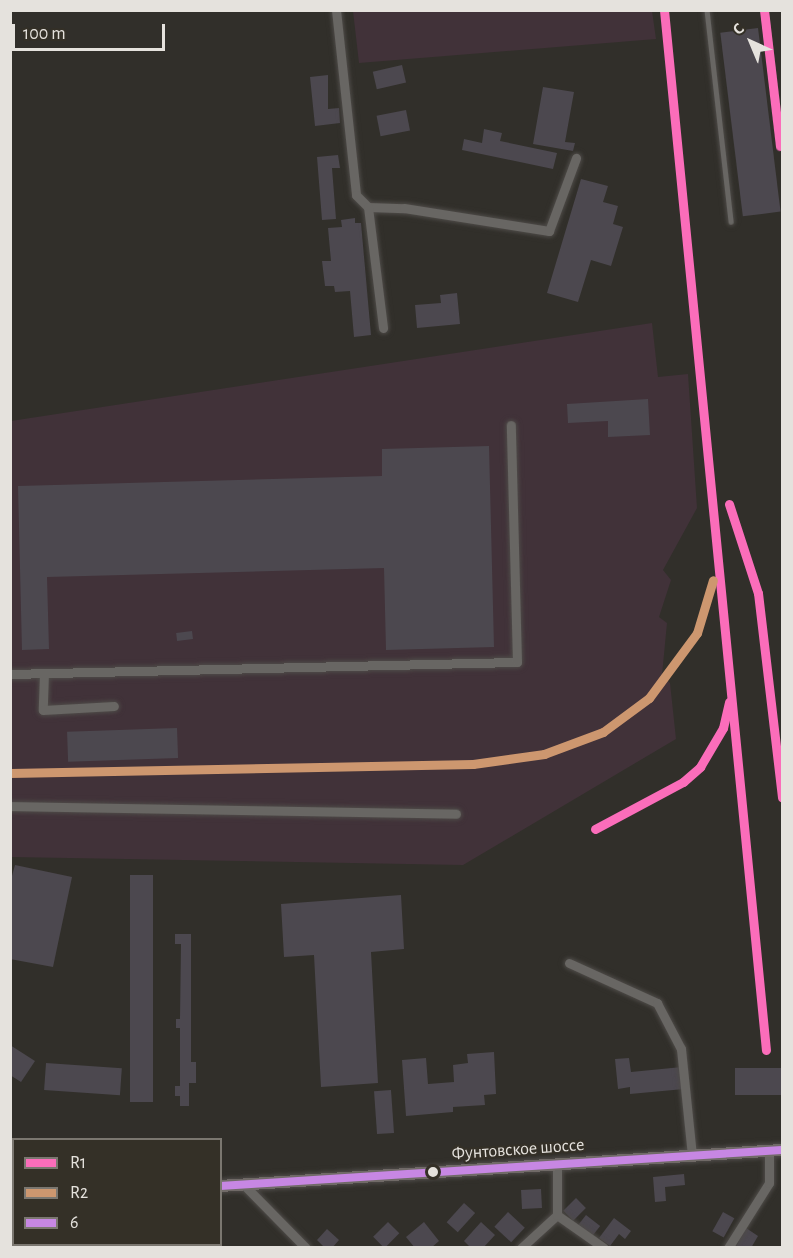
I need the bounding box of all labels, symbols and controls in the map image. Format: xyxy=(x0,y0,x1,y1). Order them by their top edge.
scale bar xyxy=(15,12,168,50)
north arrow xyxy=(721,12,781,72)
text: С xyxy=(730,20,747,38)
text: 100 m xyxy=(23,25,66,43)
street label: Фунтовское шоссе xyxy=(451,1135,585,1165)
legend xyxy=(12,1138,222,1246)
text: R1 xyxy=(70,1154,86,1172)
unlabelled marker xyxy=(427,1166,439,1178)
text: R2 xyxy=(70,1184,88,1202)
text: 6 xyxy=(70,1214,78,1232)

